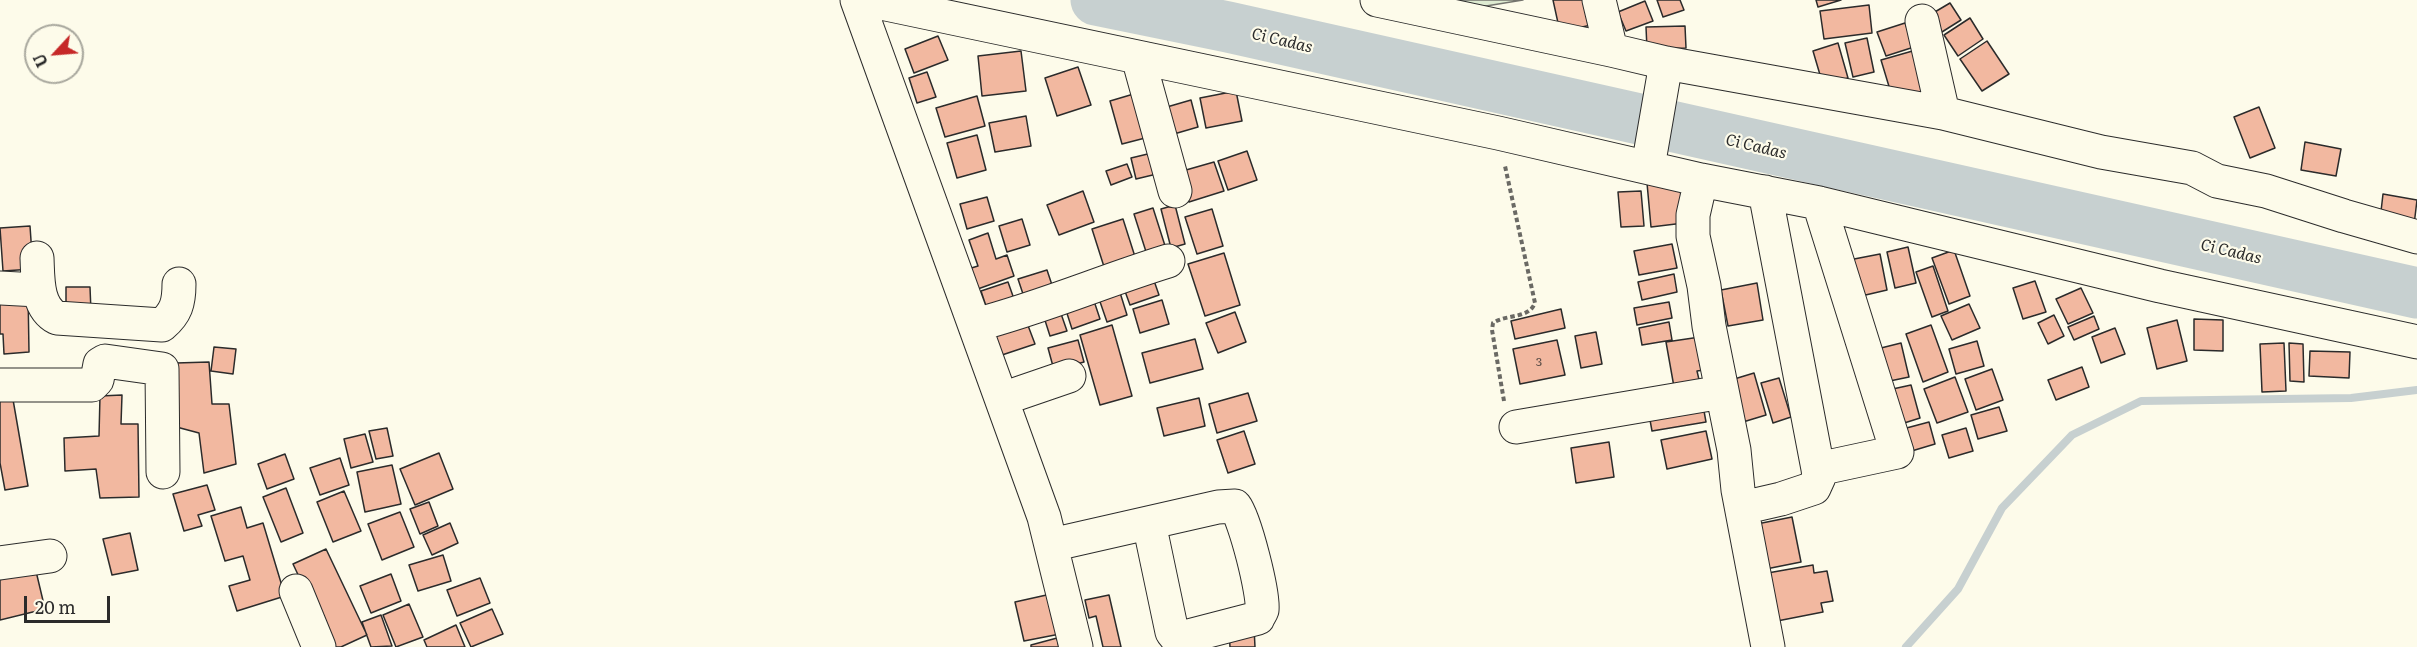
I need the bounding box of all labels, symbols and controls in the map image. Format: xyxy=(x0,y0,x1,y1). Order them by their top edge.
north arrow xyxy=(24,24,84,84)
water label: Ci Cadas xyxy=(1250,25,1314,57)
text: U xyxy=(26,50,53,72)
water label: Ci Cadas xyxy=(1724,131,1788,163)
water label: Ci Cadas xyxy=(2199,236,2263,268)
house number: 3 xyxy=(1536,355,1542,369)
scale bar xyxy=(27,584,112,622)
text: 20 m xyxy=(35,593,76,620)

